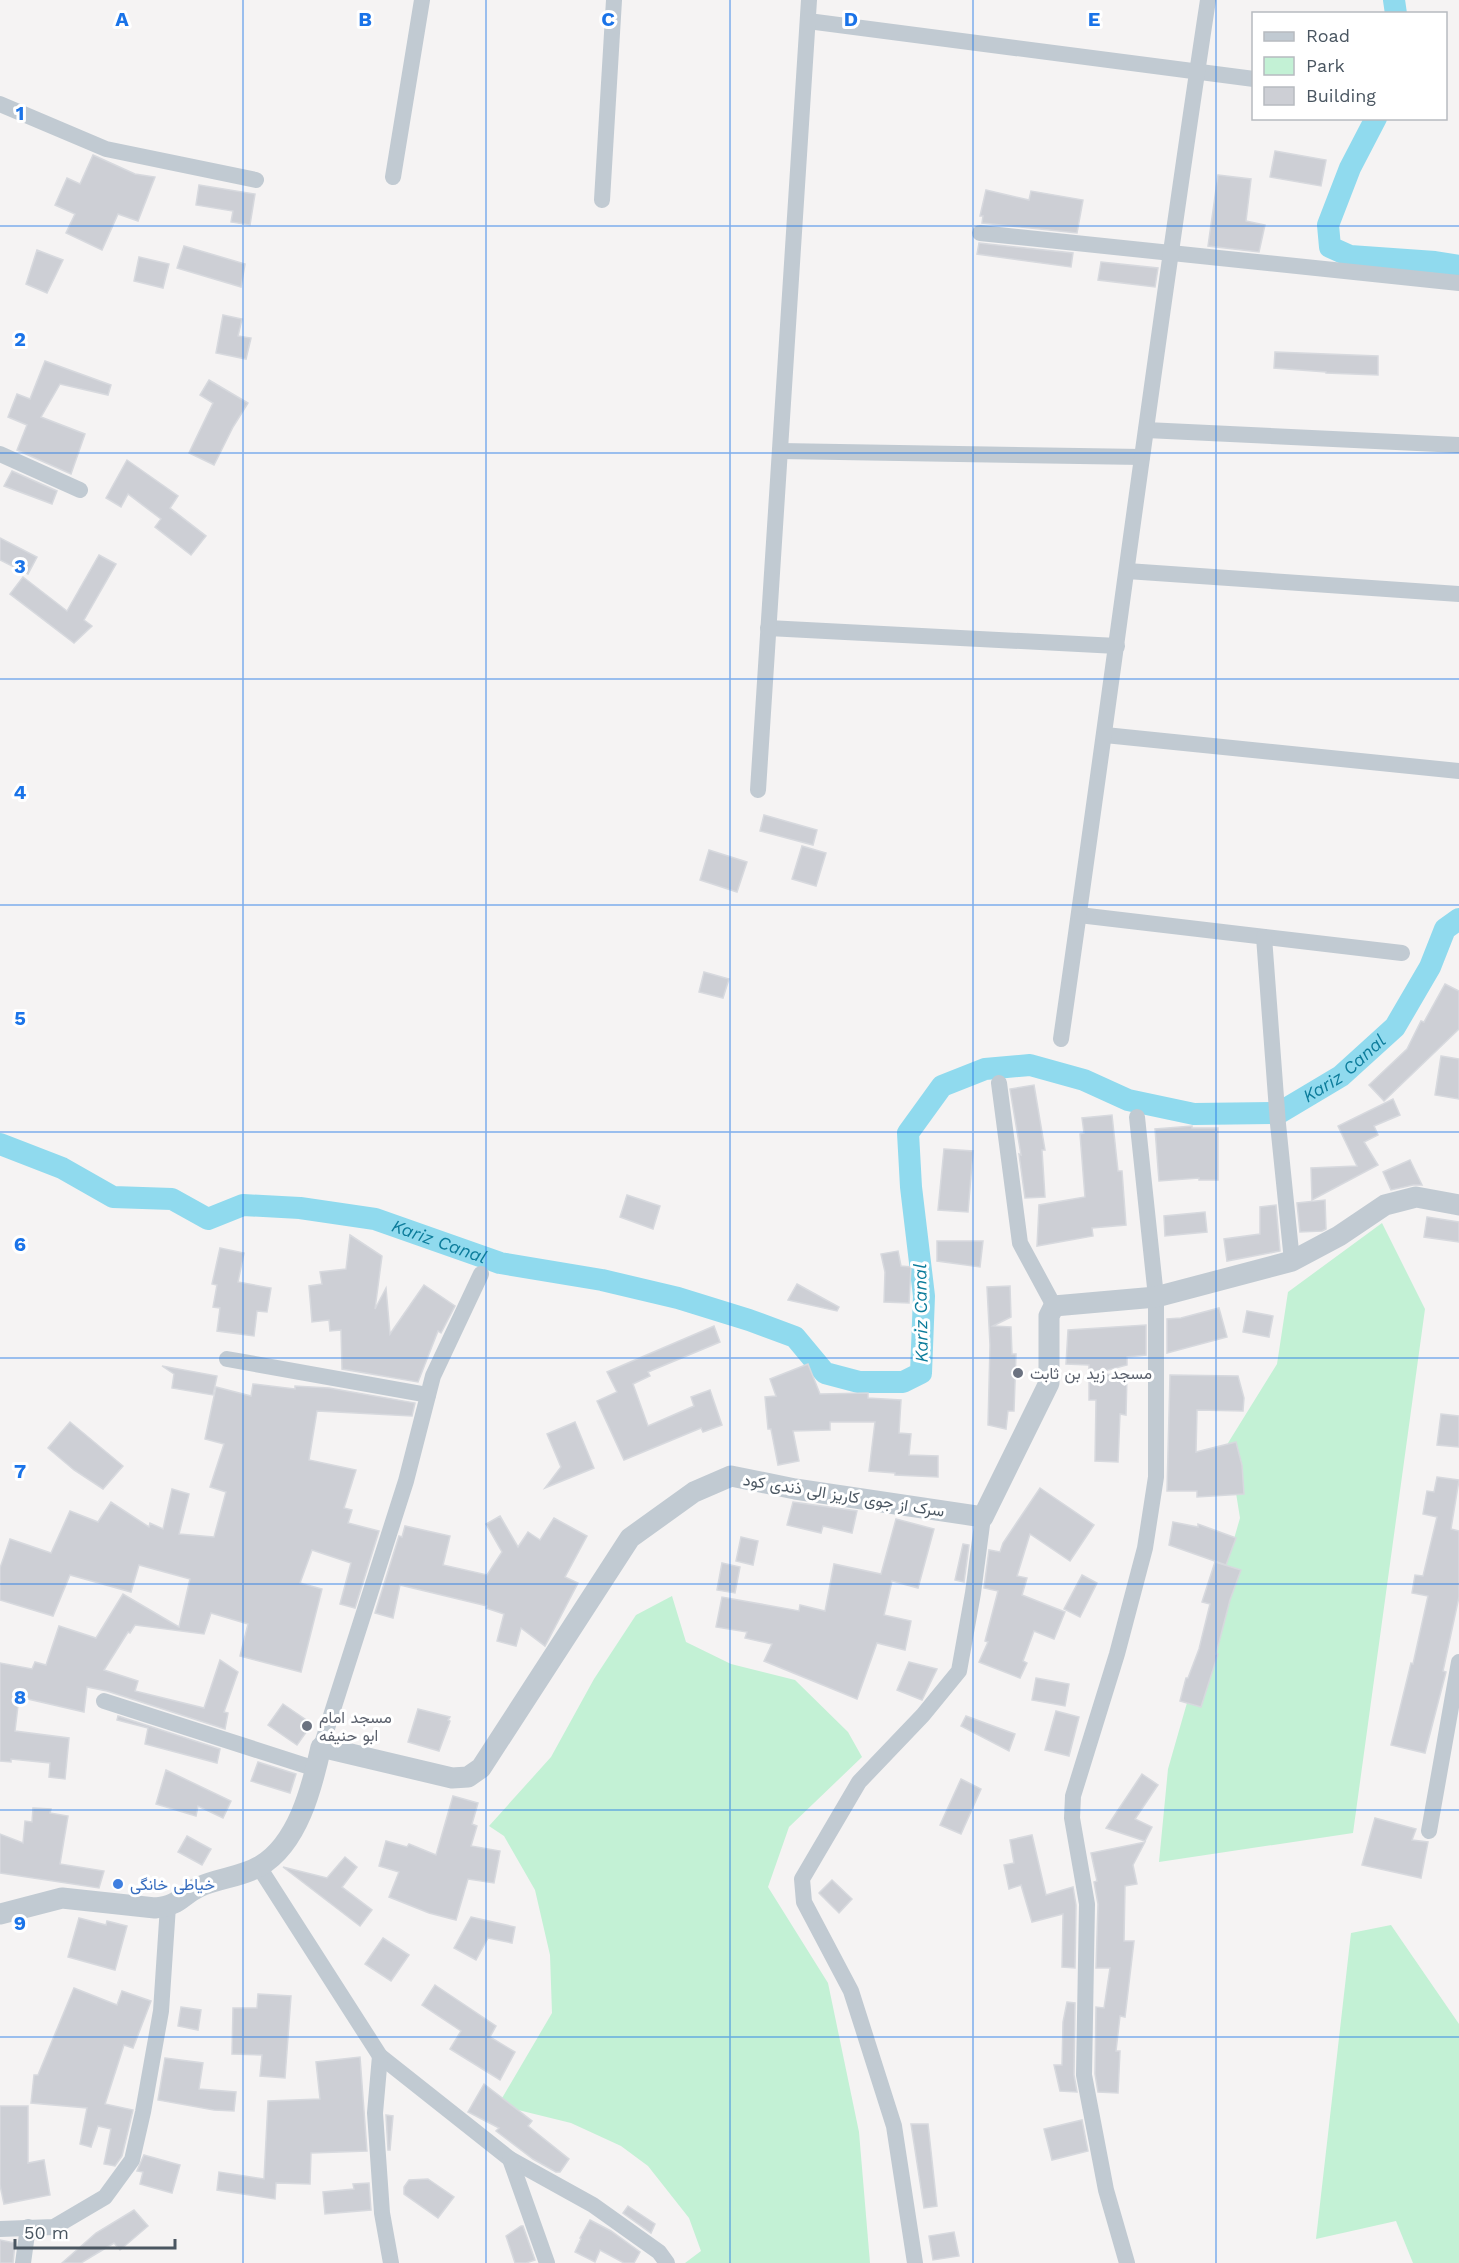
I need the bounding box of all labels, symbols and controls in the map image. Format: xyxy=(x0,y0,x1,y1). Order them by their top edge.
text: A xyxy=(115,7,129,31)
text: B xyxy=(358,7,372,31)
text: C xyxy=(601,7,615,31)
text: D xyxy=(844,7,858,31)
text: E xyxy=(1088,7,1100,31)
legend xyxy=(1252,12,1447,120)
text: Road xyxy=(1306,25,1350,46)
text: Park xyxy=(1306,55,1345,76)
text: Building xyxy=(1306,85,1376,106)
text: 1 xyxy=(16,101,24,125)
text: 2 xyxy=(14,327,26,351)
text: 3 xyxy=(14,554,26,578)
text: 4 xyxy=(14,780,27,804)
text: 5 xyxy=(14,1006,26,1030)
water label: Kariz Canal xyxy=(1299,1030,1390,1106)
water label: Kariz Canal xyxy=(389,1215,490,1267)
text: 6 xyxy=(14,1232,26,1256)
water label: Kariz Canal xyxy=(909,1263,932,1363)
place label: مسجد زید بن ثابت xyxy=(1030,1364,1152,1384)
marker: مسجد زید بن ثابت xyxy=(1011,1366,1025,1380)
text: 7 xyxy=(14,1459,26,1483)
street label: سرک از جوی کاریز الی ذندی کود xyxy=(742,1470,946,1522)
text: 8 xyxy=(14,1685,26,1709)
place label: مسجد امام ابو حنیفه xyxy=(319,1708,392,1746)
marker: مسجد امام ابو حنیفه xyxy=(300,1719,314,1733)
place label: خیاطی خانگی xyxy=(130,1875,215,1895)
marker: خیاطی خانگی xyxy=(111,1877,125,1891)
text: 9 xyxy=(14,1911,26,1935)
scale bar xyxy=(15,2212,176,2250)
text: 50 m xyxy=(24,2222,69,2243)

